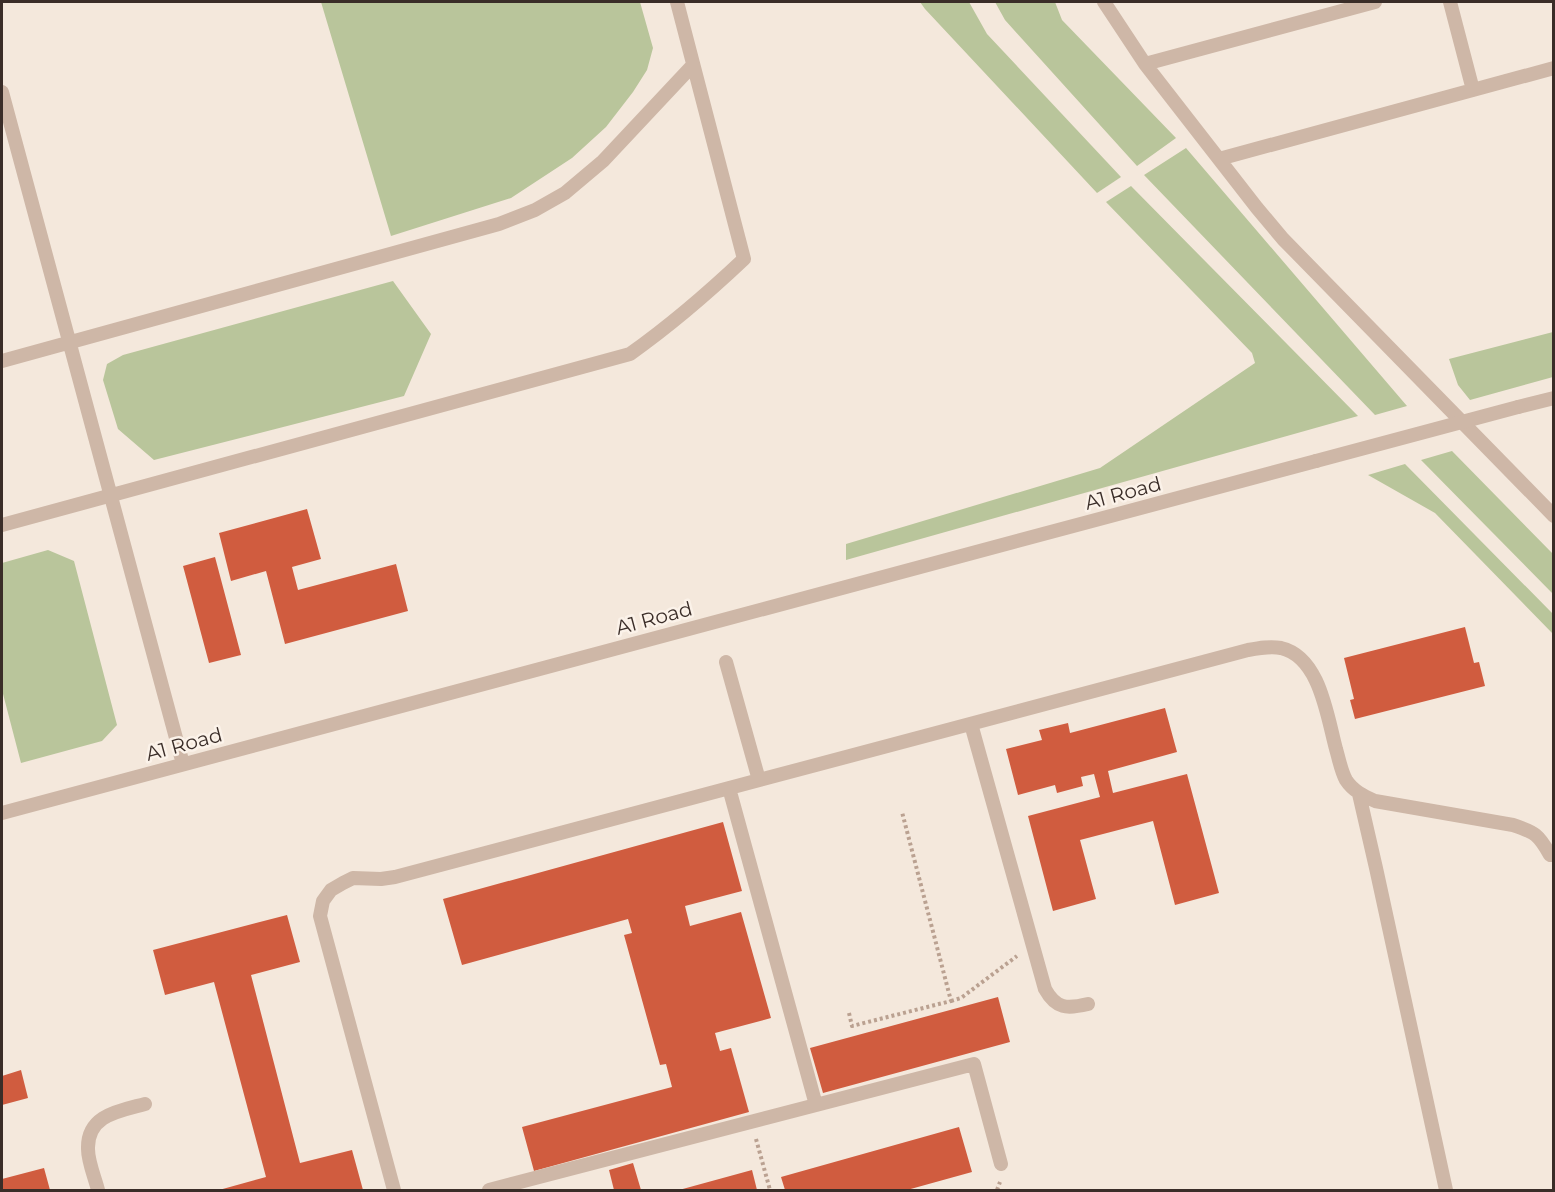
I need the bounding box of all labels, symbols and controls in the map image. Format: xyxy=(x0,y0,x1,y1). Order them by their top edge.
street label: A1 Road xyxy=(1082,471,1164,515)
street label: A1 Road xyxy=(613,596,695,640)
street label: A1 Road xyxy=(143,722,225,766)

